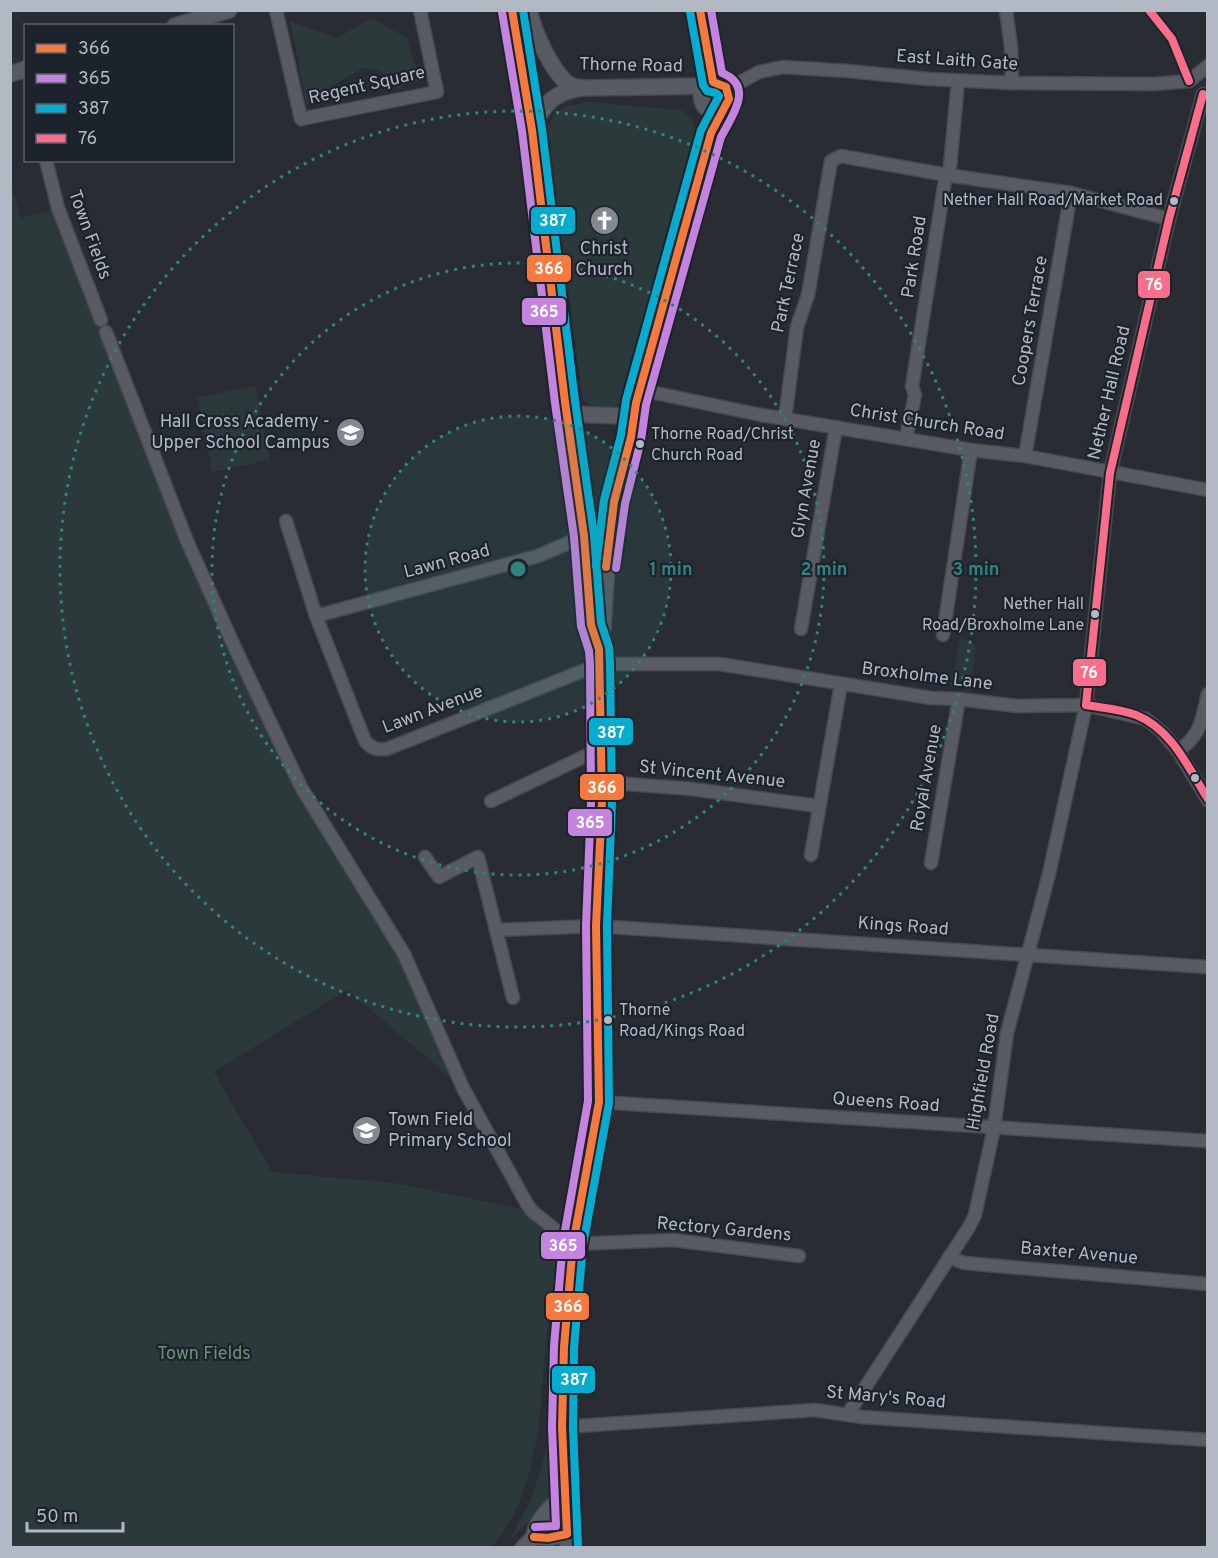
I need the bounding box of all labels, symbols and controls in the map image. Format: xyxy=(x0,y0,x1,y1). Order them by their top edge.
legend xyxy=(24,24,234,162)
text: 366 xyxy=(78,38,110,61)
street label: East Laith Gate xyxy=(895,45,1019,77)
street label: Thorne Road xyxy=(579,54,683,78)
street label: Regent Square xyxy=(306,61,428,111)
text: 365 xyxy=(78,68,111,91)
text: 387 xyxy=(78,98,109,121)
text: 76 xyxy=(78,128,97,151)
street label: Town Fields xyxy=(62,187,116,283)
place label: Nether Hall Road/Market Road xyxy=(943,191,1163,211)
marker: Nether Hall Road/Market Road xyxy=(1168,195,1180,207)
church icon: Christ Church xyxy=(588,204,620,236)
line badge: 387 xyxy=(530,206,576,235)
text: 387 xyxy=(539,212,567,232)
street label: Park Road xyxy=(897,214,933,300)
street label: Park Terrace xyxy=(767,231,811,335)
place label: Christ Church xyxy=(575,238,633,282)
line badge: 366 xyxy=(526,254,572,283)
street label: Coopers Terrace xyxy=(1008,254,1054,388)
text: 366 xyxy=(534,260,564,280)
line badge: 76 xyxy=(1137,270,1171,299)
text: 76 xyxy=(1145,276,1163,296)
line badge: 365 xyxy=(521,297,567,326)
text: 365 xyxy=(529,303,559,323)
street label: Nether Hall Road xyxy=(1083,324,1137,462)
street label: Christ Church Road xyxy=(848,399,1006,447)
place label: Hall Cross Academy - Upper School Campus xyxy=(151,411,330,455)
school or university icon: Hall Cross Academy - Upper School Campus xyxy=(335,416,367,448)
place label: Thorne Road/Christ Church Road xyxy=(651,425,794,466)
street label: Glyn Avenue xyxy=(787,437,827,541)
marker: Thorne Road/Christ Church Road xyxy=(634,438,646,450)
street label: Lawn Road xyxy=(401,539,493,585)
centre of rings xyxy=(508,559,528,579)
text: 1 min xyxy=(649,559,693,582)
text: 2 min xyxy=(800,559,848,582)
text: 3 min xyxy=(953,559,999,582)
place label: Nether Hall Road/Broxholme Lane xyxy=(922,595,1084,636)
marker: Nether Hall Road/Broxholme Lane xyxy=(1089,608,1101,620)
street label: Broxholme Lane xyxy=(860,658,994,696)
line badge: 76 xyxy=(1072,658,1107,687)
text: 76 xyxy=(1080,664,1098,684)
street label: Lawn Avenue xyxy=(379,680,487,740)
line badge: 387 xyxy=(588,717,634,746)
street label: Royal Avenue xyxy=(906,723,948,833)
text: 387 xyxy=(597,724,625,744)
street label: St Vincent Avenue xyxy=(638,756,786,794)
unlabelled marker xyxy=(1189,772,1201,784)
line badge: 366 xyxy=(579,773,625,801)
text: 366 xyxy=(587,779,617,799)
line badge: 365 xyxy=(567,808,613,837)
text: 365 xyxy=(575,814,605,834)
street label: Kings Road xyxy=(857,912,949,942)
place label: Thorne Road/Kings Road xyxy=(619,1001,745,1042)
street label: Highfield Road xyxy=(962,1012,1006,1132)
marker: Thorne Road/Kings Road xyxy=(602,1014,614,1026)
street label: Queens Road xyxy=(832,1088,940,1118)
place label: Town Field Primary School xyxy=(388,1109,512,1153)
school or university icon: Town Field Primary School xyxy=(351,1114,383,1146)
street label: Rectory Gardens xyxy=(656,1213,792,1247)
line badge: 365 xyxy=(540,1231,586,1260)
text: 365 xyxy=(548,1237,578,1257)
street label: Baxter Avenue xyxy=(1019,1237,1139,1271)
line badge: 366 xyxy=(545,1292,590,1321)
text: 366 xyxy=(553,1298,583,1318)
park label: Town Fields xyxy=(157,1343,251,1366)
line badge: 387 xyxy=(551,1365,596,1394)
text: 387 xyxy=(560,1371,588,1391)
street label: St Mary's Road xyxy=(825,1381,947,1415)
scale bar xyxy=(27,1495,123,1533)
text: 50 m xyxy=(36,1506,78,1529)

